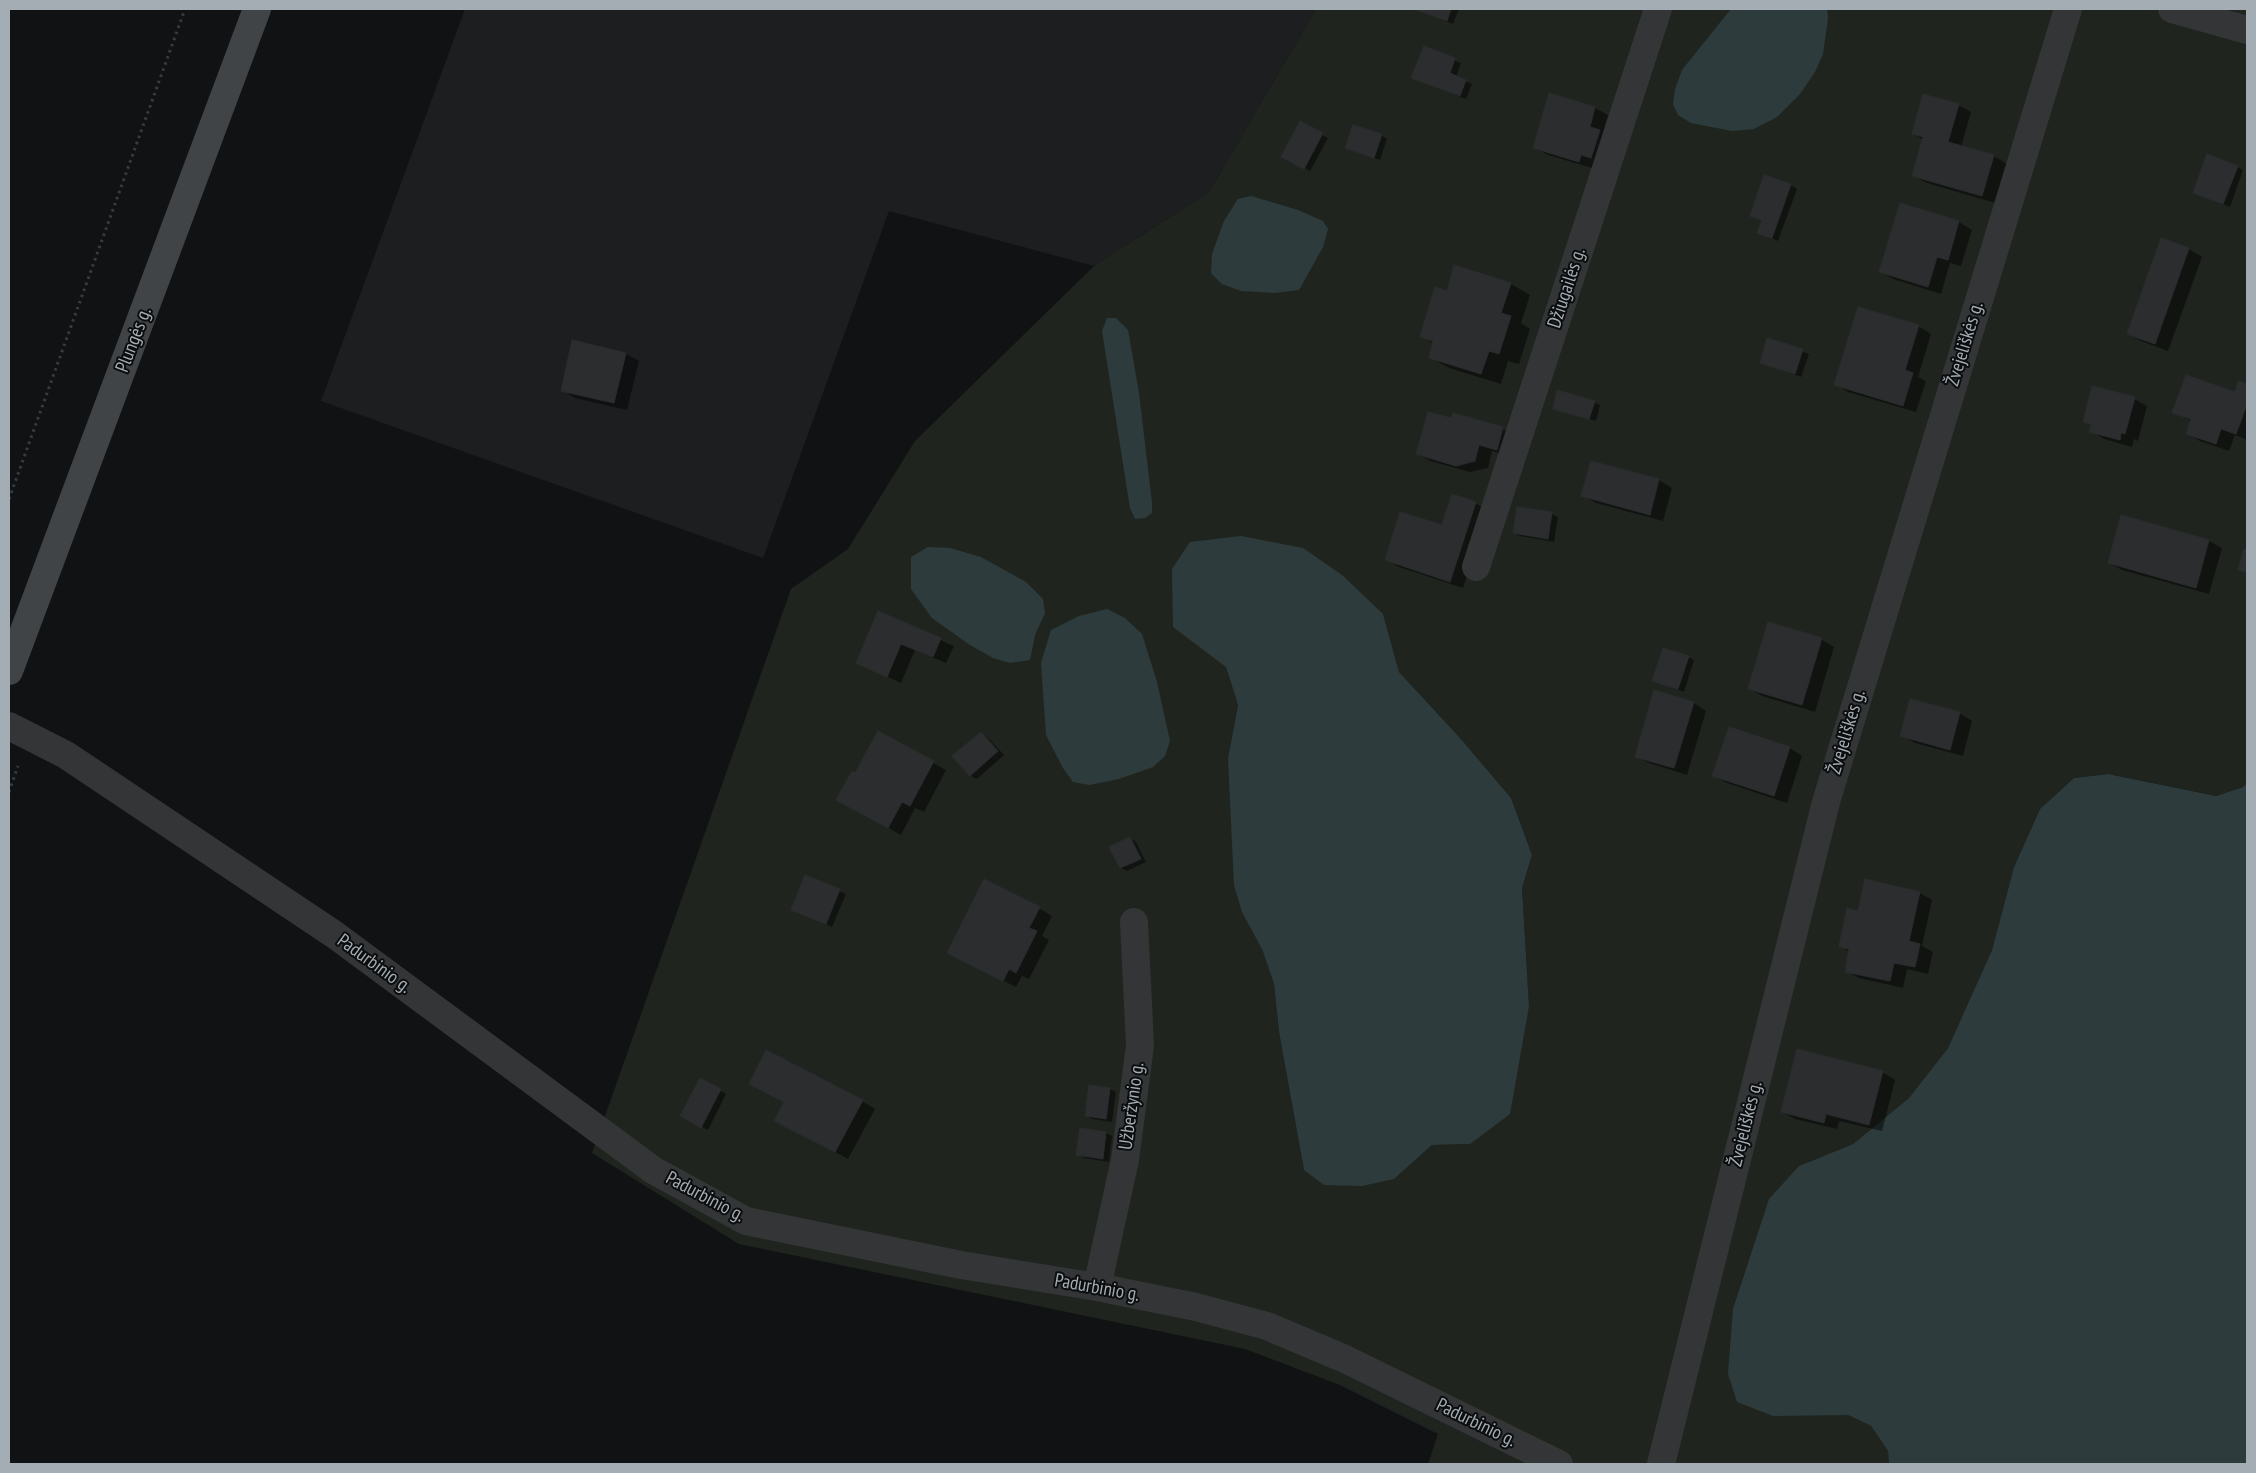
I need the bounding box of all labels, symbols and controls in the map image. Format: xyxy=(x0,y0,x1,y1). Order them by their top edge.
street label: Džiugailės g. xyxy=(1543,245,1591,331)
street label: Žvejeliškės g. xyxy=(1941,299,1989,389)
street label: Plungės g. xyxy=(111,304,157,376)
street label: Žvejeliškės g. xyxy=(1823,687,1871,777)
street label: Padurbinio g. xyxy=(333,930,415,998)
street label: Užberžynio g. xyxy=(1115,1061,1149,1151)
street label: Žvejeliškės g. xyxy=(1724,1079,1768,1169)
street label: Padurbinio g. xyxy=(662,1167,748,1227)
street label: Padurbinio g. xyxy=(1053,1269,1141,1307)
street label: Padurbinio g. xyxy=(1432,1394,1520,1452)

